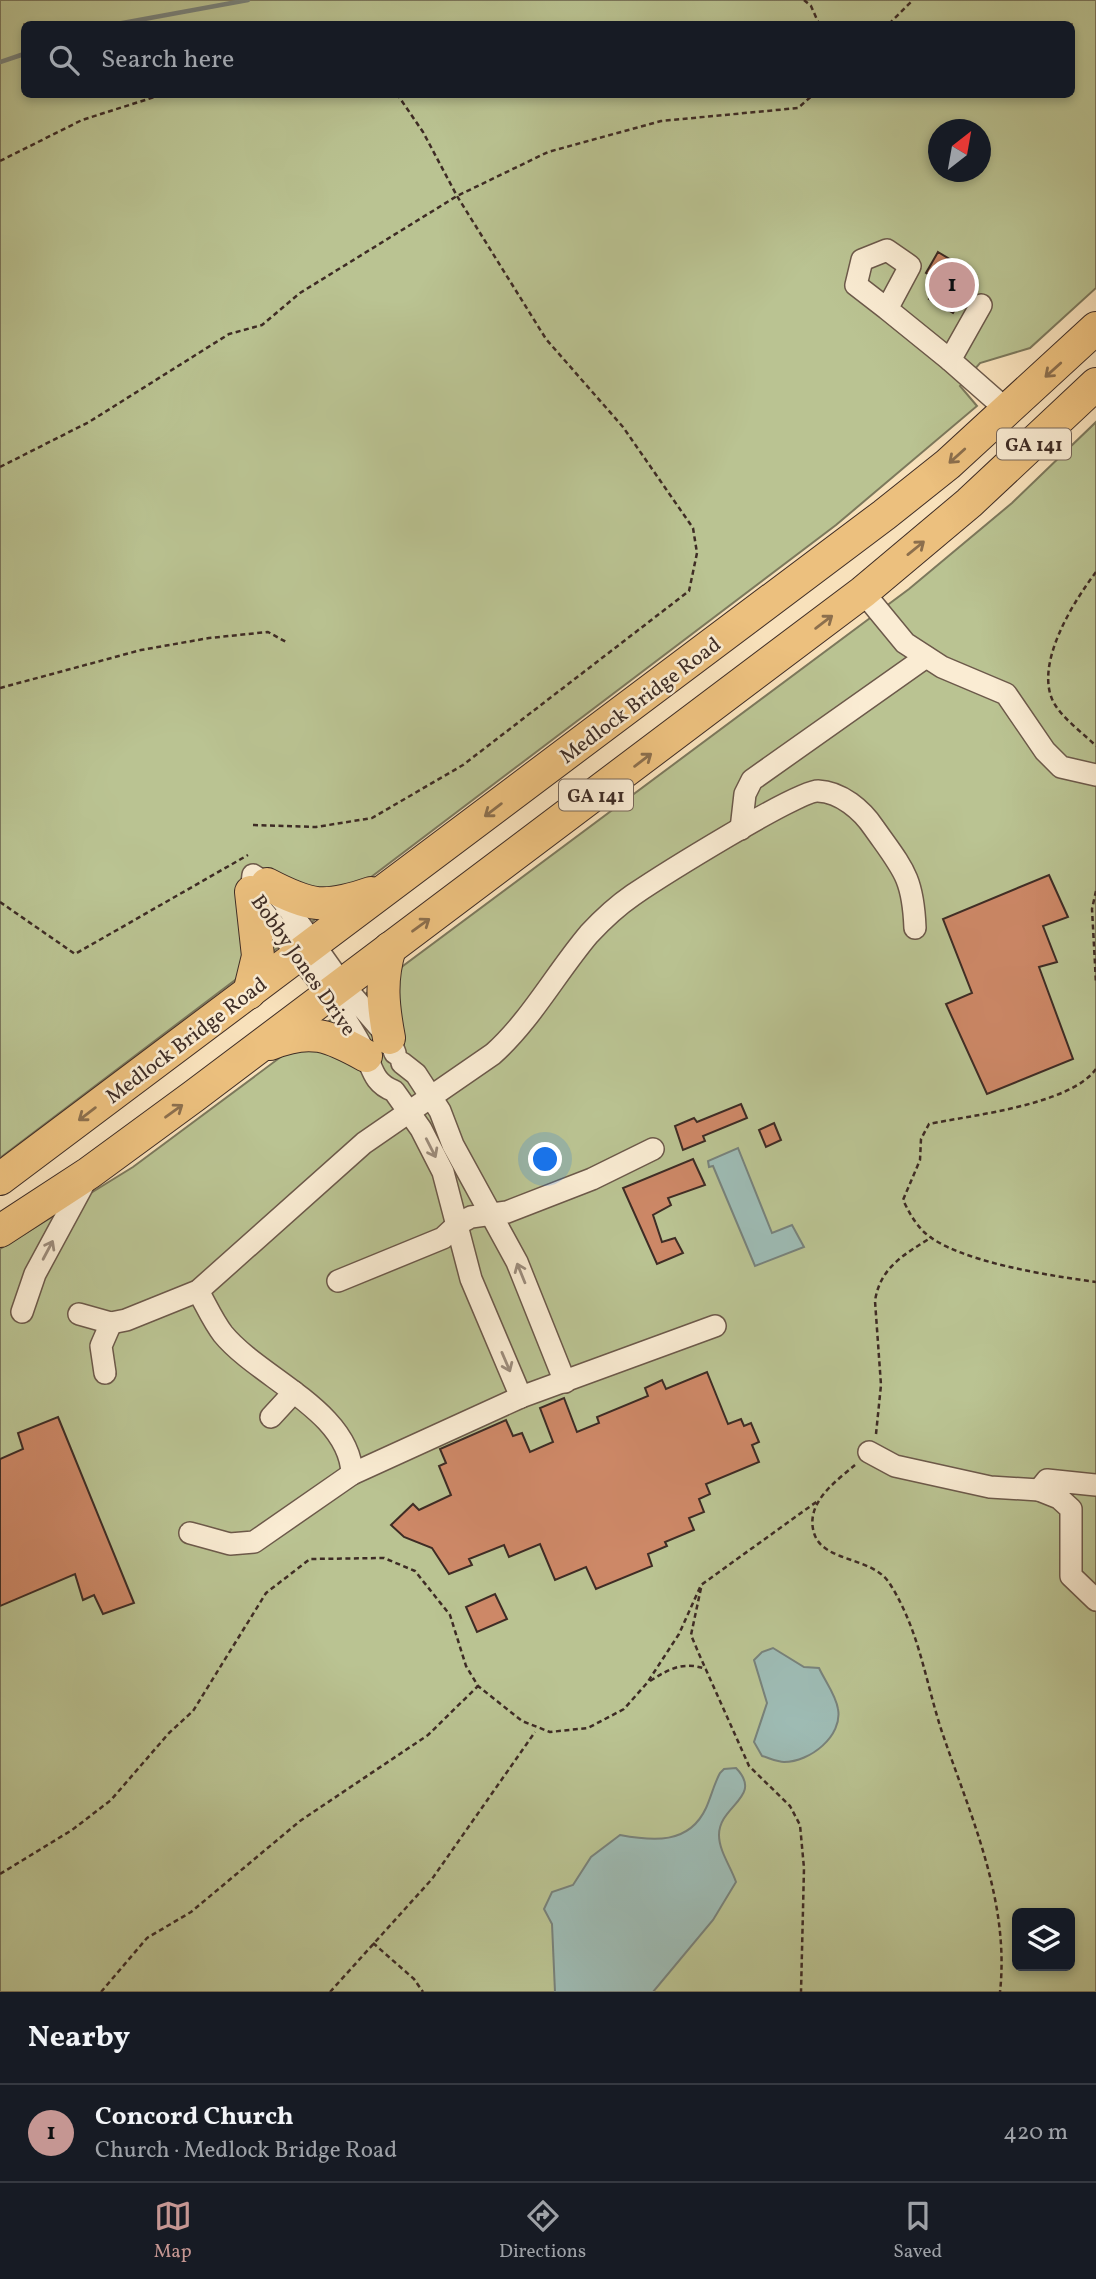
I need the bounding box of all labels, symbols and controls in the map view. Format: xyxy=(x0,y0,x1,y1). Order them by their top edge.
search box xyxy=(21,21,1075,98)
icon: search xyxy=(45,41,83,79)
text: Search here xyxy=(101,42,234,78)
north arrow xyxy=(928,119,991,182)
pin: 1 xyxy=(929,259,975,311)
one-way arrow xyxy=(1044,362,1062,378)
road number: GA 141 xyxy=(997,428,1071,460)
one-way arrow xyxy=(948,448,966,464)
one-way arrow xyxy=(907,541,925,556)
one-way arrow xyxy=(814,615,833,630)
street label: Medlock Bridge Road xyxy=(554,631,728,772)
one-way arrow xyxy=(633,752,651,767)
road number: GA 141 xyxy=(559,780,633,810)
one-way arrow xyxy=(484,802,503,817)
street label: Bobby Jones Drive xyxy=(243,889,362,1042)
one-way arrow xyxy=(411,918,430,933)
street label: Medlock Bridge Road xyxy=(100,971,274,1112)
one-way arrow xyxy=(164,1104,183,1118)
one-way arrow xyxy=(78,1107,96,1122)
one-way arrow xyxy=(425,1137,439,1158)
your location xyxy=(528,1142,562,1176)
one-way arrow xyxy=(41,1240,55,1260)
one-way arrow xyxy=(514,1263,527,1284)
one-way arrow xyxy=(500,1351,513,1372)
map controls xyxy=(1012,1908,1075,1971)
button: layers xyxy=(1012,1908,1075,1971)
text: Nearby xyxy=(28,2017,130,2059)
text: Concord Church xyxy=(95,2099,294,2135)
text: 1 xyxy=(46,2117,56,2149)
text: 420 m xyxy=(1003,2117,1068,2149)
text: Church · Medlock Bridge Road xyxy=(95,2135,397,2167)
tab: Map xyxy=(154,2197,192,2265)
tab: Directions xyxy=(499,2197,586,2265)
tab: Saved xyxy=(893,2197,942,2265)

